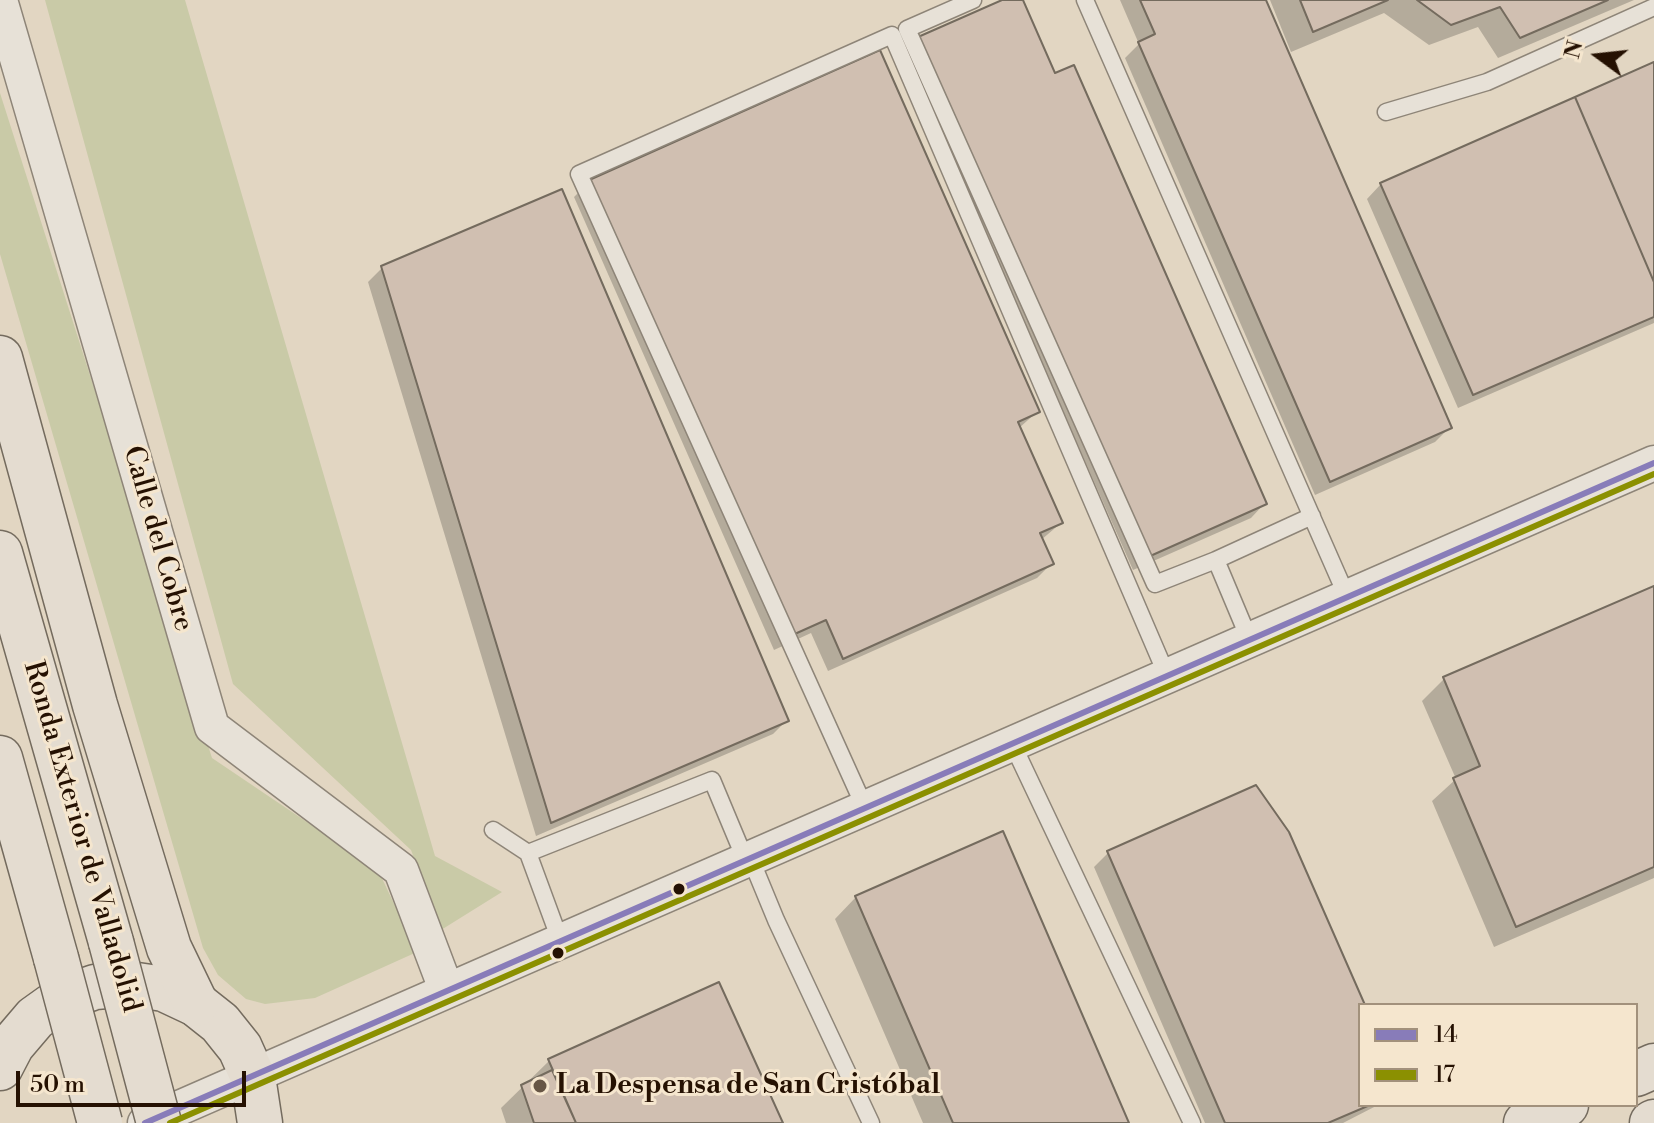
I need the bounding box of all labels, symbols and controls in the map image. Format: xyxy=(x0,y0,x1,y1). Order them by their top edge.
north arrow xyxy=(1558,16,1638,96)
text: N xyxy=(1559,38,1590,62)
street label: Calle del Cobre xyxy=(115,443,199,635)
street label: Ronda Exterior de Valladolid xyxy=(15,658,147,1016)
unlabelled marker xyxy=(671,881,687,897)
unlabelled marker xyxy=(550,945,566,961)
legend xyxy=(1358,1003,1638,1107)
text: 14 xyxy=(1434,1020,1458,1050)
scale bar xyxy=(20,1055,250,1105)
text: 17 xyxy=(1434,1060,1455,1090)
place label: La Despensa de San Cristóbal xyxy=(556,1069,940,1103)
text: 50 m xyxy=(30,1070,85,1100)
marker: La Despensa de San Cristóbal xyxy=(531,1077,549,1095)

